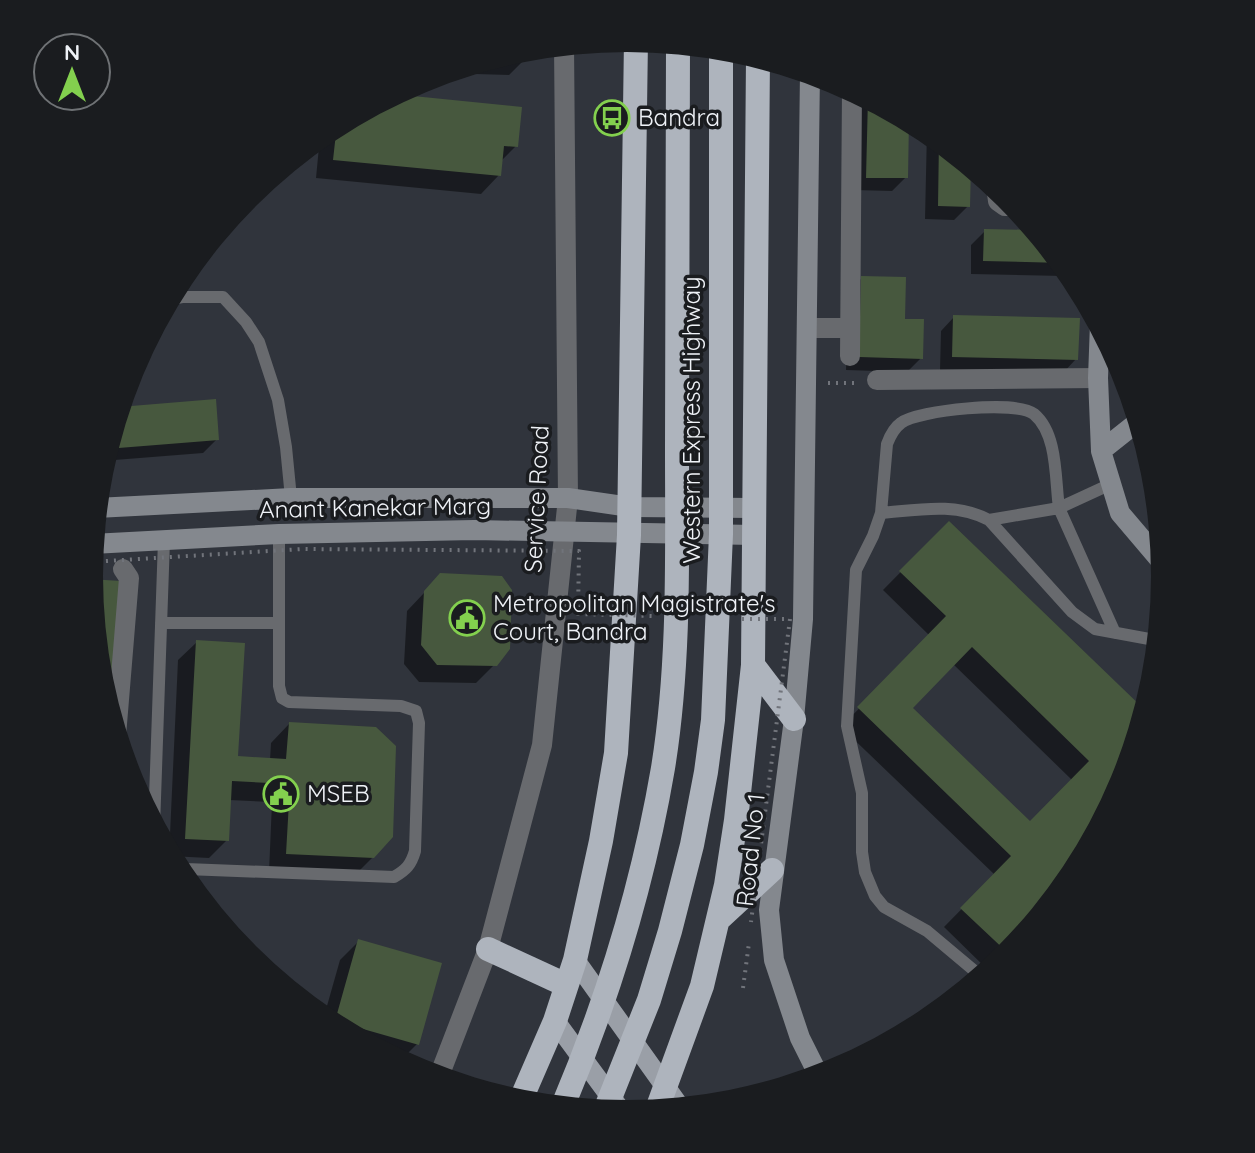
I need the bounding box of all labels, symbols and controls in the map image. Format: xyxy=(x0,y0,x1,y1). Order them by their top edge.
north arrow xyxy=(32,32,112,112)
text: N xyxy=(64,38,80,66)
bus stop icon: Bandra xyxy=(593,99,631,137)
place label: Bandra xyxy=(638,102,720,132)
street label: Western Express Highway xyxy=(676,276,706,564)
street label: Service Road xyxy=(517,425,555,573)
street label: Anant Kanekar Marg xyxy=(259,490,491,524)
place label: Metropolitan Magistrate's Court, Bandra xyxy=(493,588,775,646)
public building icon: Metropolitan Magistrate's Court, Bandra xyxy=(448,599,486,637)
public building icon: MSEB xyxy=(262,775,300,813)
place label: MSEB xyxy=(307,778,370,808)
street label: Road No 1 xyxy=(729,792,771,908)

